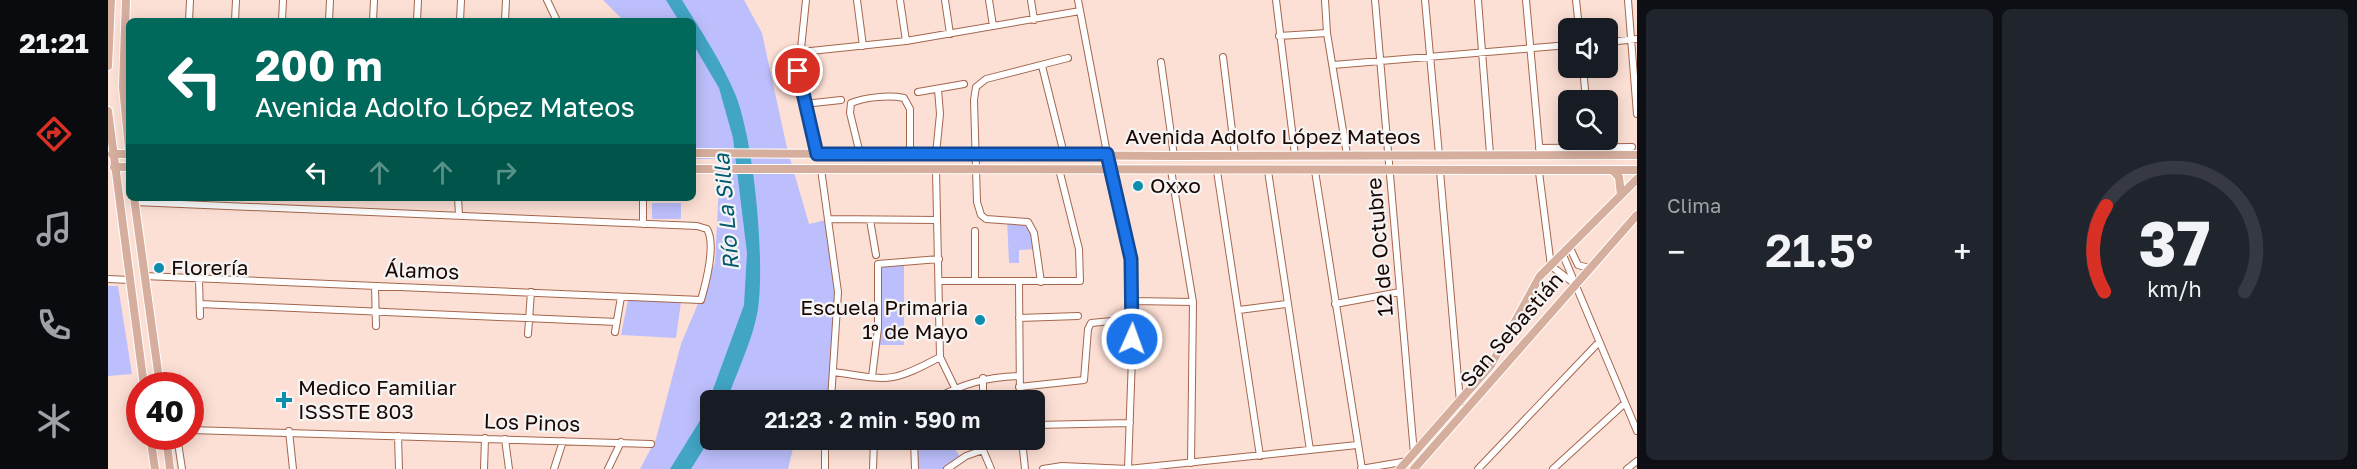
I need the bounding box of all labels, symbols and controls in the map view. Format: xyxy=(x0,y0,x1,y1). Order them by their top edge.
map controls xyxy=(1558,18,1618,150)
button: sound xyxy=(1558,18,1618,78)
text: 21:21 xyxy=(19,27,89,59)
text: 200 m xyxy=(255,40,382,90)
icon: left xyxy=(156,42,234,120)
pin xyxy=(772,45,823,96)
icon: arrive xyxy=(781,54,814,87)
button: search xyxy=(1558,90,1618,150)
text: Avenida Adolfo López Mateos xyxy=(255,91,635,123)
icon: directions xyxy=(33,113,75,155)
street label: Avenida Adolfo López Mateos xyxy=(1125,123,1421,149)
water label: Río La Silla xyxy=(707,151,744,271)
icon: left xyxy=(300,156,333,189)
icon: ahead xyxy=(363,156,396,189)
icon: ahead xyxy=(426,156,459,189)
icon: right xyxy=(489,156,522,189)
place label: Oxxo xyxy=(1150,172,1201,198)
street label: 12 de Octubre xyxy=(1360,177,1398,318)
marker: Oxxo xyxy=(1131,179,1145,193)
text: Clima xyxy=(1667,193,1721,217)
text: 37 xyxy=(2139,205,2211,280)
icon: music xyxy=(33,208,75,250)
text: 21.5° xyxy=(1765,223,1873,277)
text: − xyxy=(1667,232,1685,271)
text: + xyxy=(1953,232,1972,271)
place label: Florería xyxy=(171,254,248,280)
street label: Álamos xyxy=(384,256,460,284)
marker: Florería xyxy=(152,261,166,275)
street label: San Sebastián xyxy=(1454,267,1568,392)
text: km/h xyxy=(2147,276,2202,302)
place label: Escuela Primaria 1° de Mayo xyxy=(800,294,968,344)
icon: phone xyxy=(33,304,75,346)
position arrow xyxy=(1100,307,1164,371)
marker: Escuela Primaria 1° de Mayo xyxy=(973,313,987,327)
speed limit sign: 40 xyxy=(126,372,204,450)
place label: Medico Familiar ISSSTE 803 xyxy=(298,374,457,424)
marker: Medico Familiar ISSSTE 803 xyxy=(275,391,293,409)
icon: climate xyxy=(33,400,75,442)
text: 21:23 · 2 min · 590 m xyxy=(764,406,981,433)
street label: Los Pinos xyxy=(483,407,581,437)

